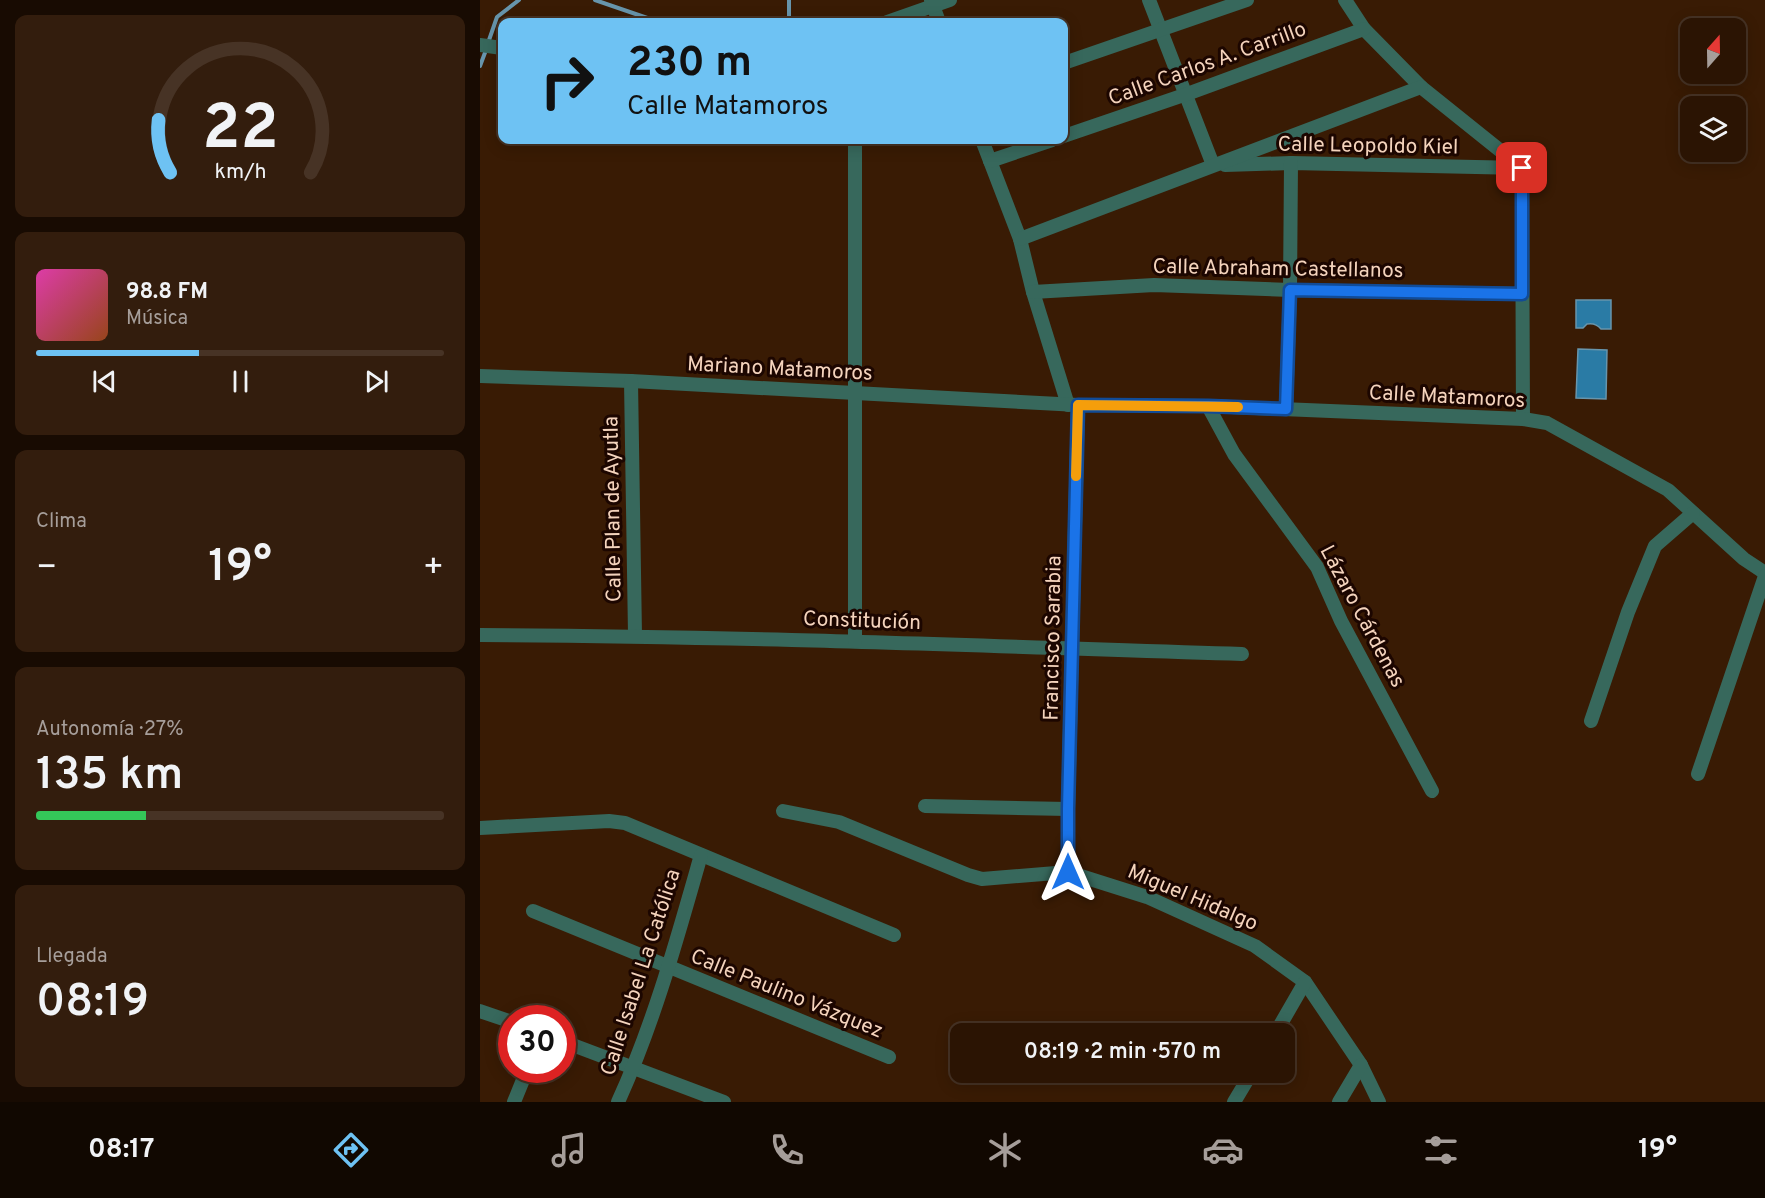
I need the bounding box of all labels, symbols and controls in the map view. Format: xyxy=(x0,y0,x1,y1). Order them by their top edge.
street label: Calle Carlos A. Carrillo xyxy=(1105,16,1310,113)
north arrow xyxy=(1680,18,1746,84)
map controls xyxy=(1680,18,1746,162)
text: 230 m xyxy=(627,38,752,91)
icon: right xyxy=(528,42,606,120)
text: Calle Matamoros xyxy=(627,90,828,124)
text: 22 xyxy=(202,92,278,171)
button: layers xyxy=(1680,96,1746,162)
street label: Calle Leopoldo Kiel xyxy=(1277,131,1459,162)
pin xyxy=(1496,142,1547,193)
icon: arrive xyxy=(1505,151,1538,184)
text: km/h xyxy=(214,160,266,187)
street label: Calle Abraham Castellanos xyxy=(1152,254,1404,285)
text: 98.8 FM xyxy=(126,279,208,306)
text: Música xyxy=(126,306,188,332)
street label: Mariano Matamoros xyxy=(686,351,873,388)
icon: previous xyxy=(88,365,121,398)
icon: pause xyxy=(224,365,257,398)
icon: next xyxy=(360,365,393,398)
street label: Calle Matamoros xyxy=(1368,380,1526,415)
street label: Calle Plan de Ayutla xyxy=(598,416,629,602)
text: Clima xyxy=(36,509,87,535)
text: 19° xyxy=(208,540,272,597)
street label: Lázaro Cárdenas xyxy=(1313,541,1411,693)
text: − xyxy=(36,548,57,590)
text: + xyxy=(423,548,444,590)
street label: Francisco Sarabia xyxy=(1039,555,1068,721)
street label: Constitución xyxy=(802,606,921,637)
text: Autonomía · 27% xyxy=(36,717,184,743)
text: 135 km xyxy=(36,748,183,805)
position arrow xyxy=(1036,840,1100,904)
street label: Miguel Hidalgo xyxy=(1123,859,1262,938)
street label: Calle Isabel La Católica xyxy=(595,866,688,1079)
street label: Calle Paulino Vázquez xyxy=(686,943,887,1045)
text: Llegada xyxy=(36,944,108,970)
text: 08:19 xyxy=(36,975,149,1032)
speed limit sign: 30 xyxy=(498,1005,576,1083)
text: 08:19 · 2 min · 570 m xyxy=(1024,1039,1221,1066)
icon: directions xyxy=(330,1129,372,1171)
icon: music xyxy=(548,1129,590,1171)
icon: phone xyxy=(766,1129,808,1171)
icon: climate xyxy=(984,1129,1026,1171)
icon: car xyxy=(1202,1129,1244,1171)
icon: filters xyxy=(1420,1129,1462,1171)
text: 08:17 xyxy=(88,1133,155,1167)
text: 19° xyxy=(1638,1133,1677,1167)

